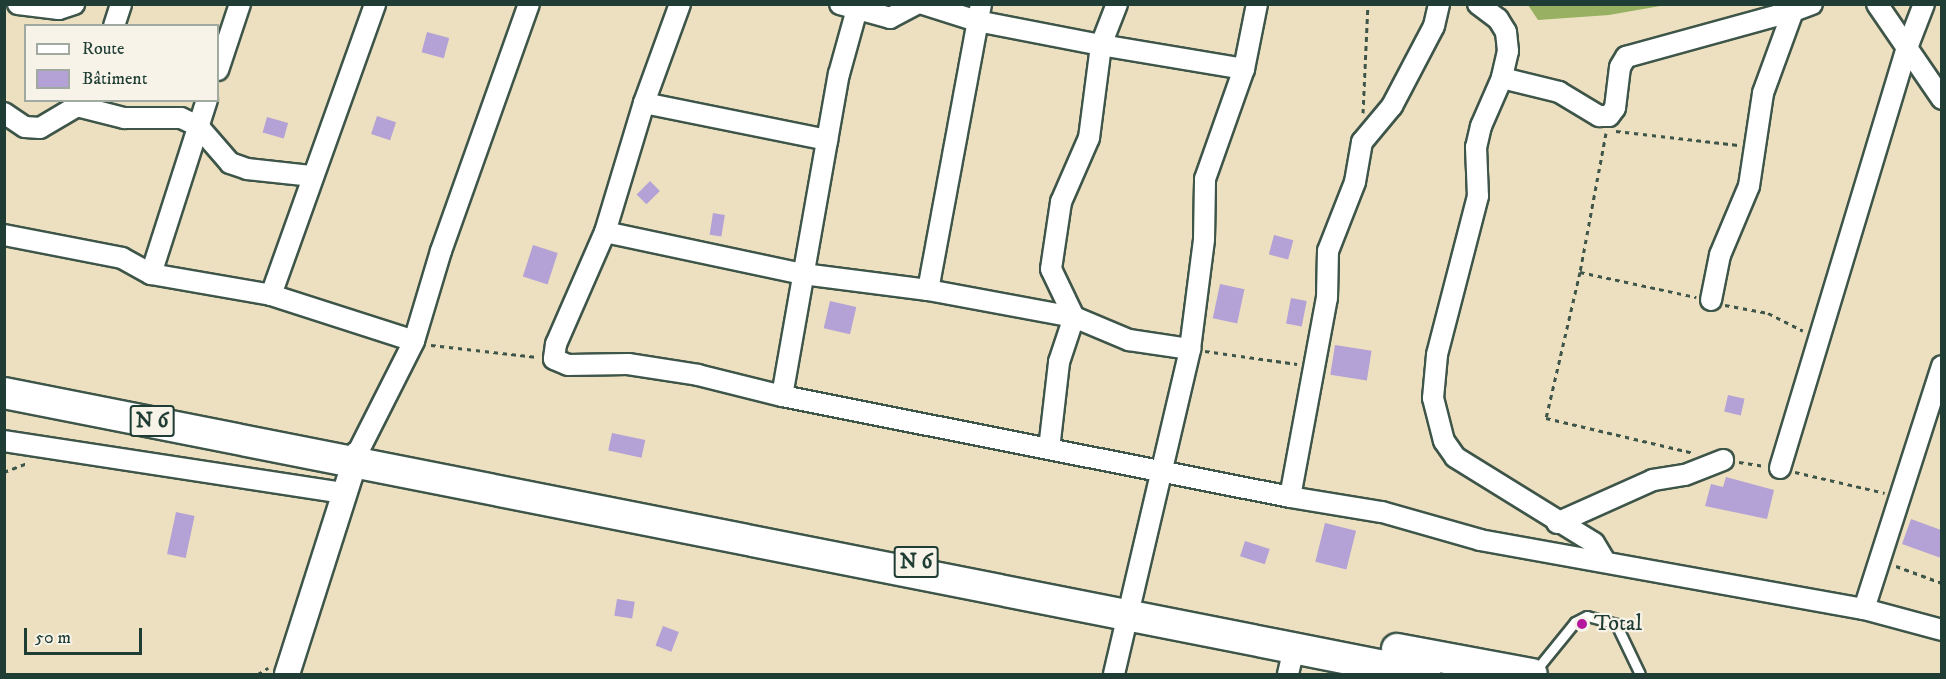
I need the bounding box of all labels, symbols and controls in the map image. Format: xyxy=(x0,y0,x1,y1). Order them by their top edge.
legend xyxy=(24,24,219,102)
text: Route xyxy=(82,38,125,60)
text: Bâtiment xyxy=(82,68,147,90)
road number: N 6 xyxy=(130,403,174,439)
road number: N 6 xyxy=(894,544,938,580)
place label: Total xyxy=(1594,611,1642,637)
scale bar xyxy=(27,616,146,654)
marker: Total xyxy=(1575,617,1589,631)
text: 50 m xyxy=(35,627,71,649)

